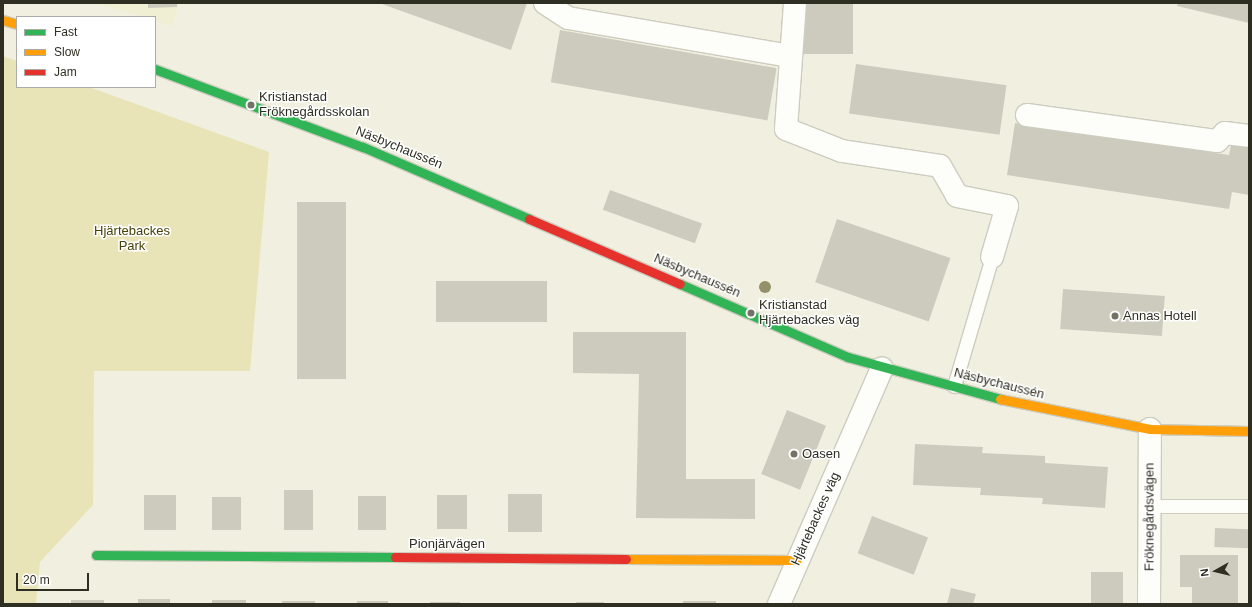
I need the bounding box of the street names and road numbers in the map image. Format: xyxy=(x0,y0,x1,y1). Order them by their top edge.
street label: Näsbychaussén xyxy=(353,123,445,173)
street label: Näsbychaussén xyxy=(651,251,743,301)
street label: Näsbychaussén xyxy=(952,365,1046,403)
street label: Fröknegårdsvägen xyxy=(1142,463,1158,571)
street label: Hjärtebackes väg xyxy=(788,470,844,568)
street label: Pionjärvägen xyxy=(409,536,485,552)

